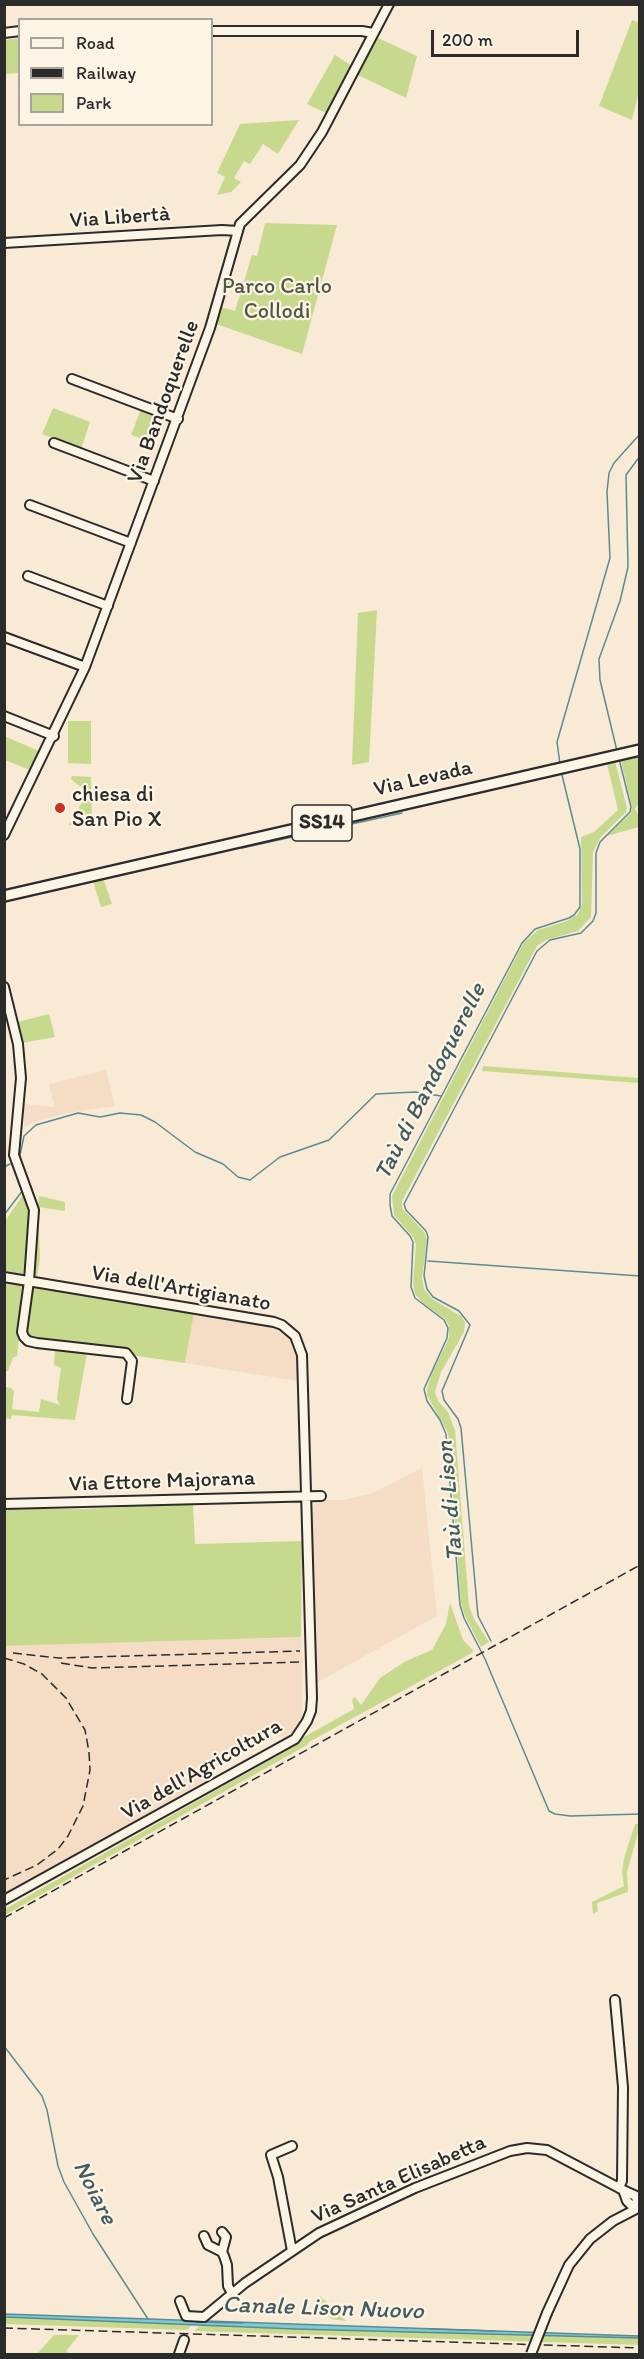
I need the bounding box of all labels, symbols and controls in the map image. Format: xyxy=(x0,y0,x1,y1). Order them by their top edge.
legend xyxy=(18,18,213,126)
scale bar xyxy=(434,18,582,56)
text: 200 m xyxy=(442,29,493,51)
text: Road xyxy=(76,32,115,54)
text: Railway xyxy=(76,62,136,84)
text: Park xyxy=(76,92,111,114)
street label: Via Libertà xyxy=(69,201,171,235)
park label: Parco Carlo Collodi xyxy=(222,274,332,326)
street label: Via Bandoquerelle xyxy=(122,317,206,487)
street label: Via Levada xyxy=(371,755,475,803)
place label: chiesa di San Pio X xyxy=(72,782,162,834)
marker: chiesa di San Pio X xyxy=(53,801,67,815)
road number: SS14 xyxy=(292,805,352,841)
water label: Taù di Bandoquerelle xyxy=(369,979,493,1185)
street label: Via dell'Artigianato xyxy=(89,1260,273,1318)
water label: Taù di Lison xyxy=(431,1439,471,1563)
street label: Via Ettore Majorana xyxy=(68,1466,256,1498)
street label: Via dell'Agricoltura xyxy=(117,1713,287,1827)
street label: Via Santa Elisabetta xyxy=(308,2130,490,2230)
water label: Noiare xyxy=(66,2156,122,2230)
water label: Canale Lison Nuovo xyxy=(222,2291,424,2327)

